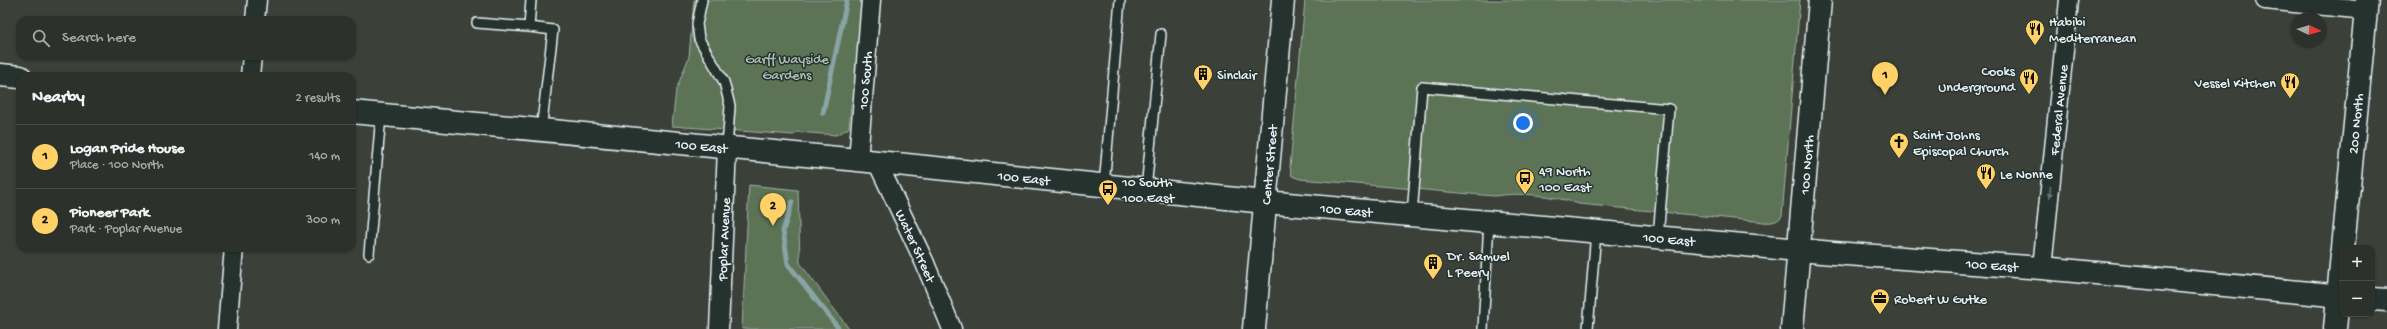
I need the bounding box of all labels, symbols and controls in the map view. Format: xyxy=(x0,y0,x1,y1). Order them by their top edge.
north arrow xyxy=(2291,12,2327,48)
place label: Habibi Mediterranean xyxy=(2049,15,2136,48)
search box xyxy=(16,16,356,60)
restaurant icon: Habibi Mediterranean xyxy=(2024,18,2046,46)
icon: search xyxy=(30,27,52,49)
text: Search here xyxy=(62,29,136,47)
street label: 100 South xyxy=(856,50,878,111)
park label: Garff Wayside Gardens xyxy=(745,52,830,85)
pin: 1 xyxy=(1872,62,1898,95)
building icon: Sinclair xyxy=(1192,63,1214,91)
street label: Federal Avenue xyxy=(2047,63,2074,157)
place label: Cooks Underground xyxy=(1938,64,2017,97)
restaurant icon: Cooks Underground xyxy=(2018,67,2040,95)
place label: Sinclair xyxy=(1217,68,1258,85)
restaurant icon: Vessel Kitchen xyxy=(2279,71,2301,99)
place label: Vessel Kitchen xyxy=(2193,76,2276,93)
text: Nearby xyxy=(32,88,85,108)
text: 2 results xyxy=(295,91,340,106)
street label: 200 North xyxy=(2346,92,2369,155)
your location xyxy=(1513,113,1533,133)
street label: Center Street xyxy=(1259,123,1283,206)
place label: Saint Johns Episcopal Church xyxy=(1913,128,2009,161)
church icon: Saint Johns Episcopal Church xyxy=(1888,131,1910,159)
street label: 100 North xyxy=(1797,134,1820,196)
street label: 100 East xyxy=(673,137,729,159)
text: Logan Pride House xyxy=(70,140,184,158)
text: 1 xyxy=(42,149,48,164)
text: 140 m xyxy=(309,149,340,164)
text: Place · 100 North xyxy=(70,158,164,173)
restaurant icon: Le Nonne xyxy=(1975,162,1997,190)
place label: 49 North 100 East xyxy=(1538,164,1593,197)
bus stop icon: 49 North 100 East xyxy=(1514,167,1536,195)
place label: Le Nonne xyxy=(2000,167,2053,184)
street label: 100 East xyxy=(996,168,1052,191)
place label: 10 South 100 East xyxy=(1121,175,1176,208)
bus stop icon: 10 South 100 East xyxy=(1097,178,1119,206)
one-way arrow xyxy=(2047,186,2053,198)
pin: 2 xyxy=(760,193,786,226)
street label: Poplar Avenue xyxy=(715,196,736,282)
street label: 100 East xyxy=(1318,201,1374,223)
text: Pioneer Park xyxy=(70,204,149,222)
street label: Water Street xyxy=(890,207,938,287)
text: 2 xyxy=(42,213,48,228)
text: 300 m xyxy=(306,213,340,228)
text: Park · Poplar Avenue xyxy=(70,222,182,237)
street label: 100 East xyxy=(1641,230,1697,252)
map controls xyxy=(2339,245,2375,317)
button: + xyxy=(2339,245,2375,281)
place label: Dr. Samuel L Peery xyxy=(1446,249,1510,282)
building icon: Dr. Samuel L Peery xyxy=(1422,252,1444,280)
street label: 100 East xyxy=(1964,256,2020,277)
button: − xyxy=(2339,281,2375,317)
office icon: Robert W Gutke xyxy=(1869,287,1891,315)
place label: Robert W Gutke xyxy=(1894,292,1988,309)

